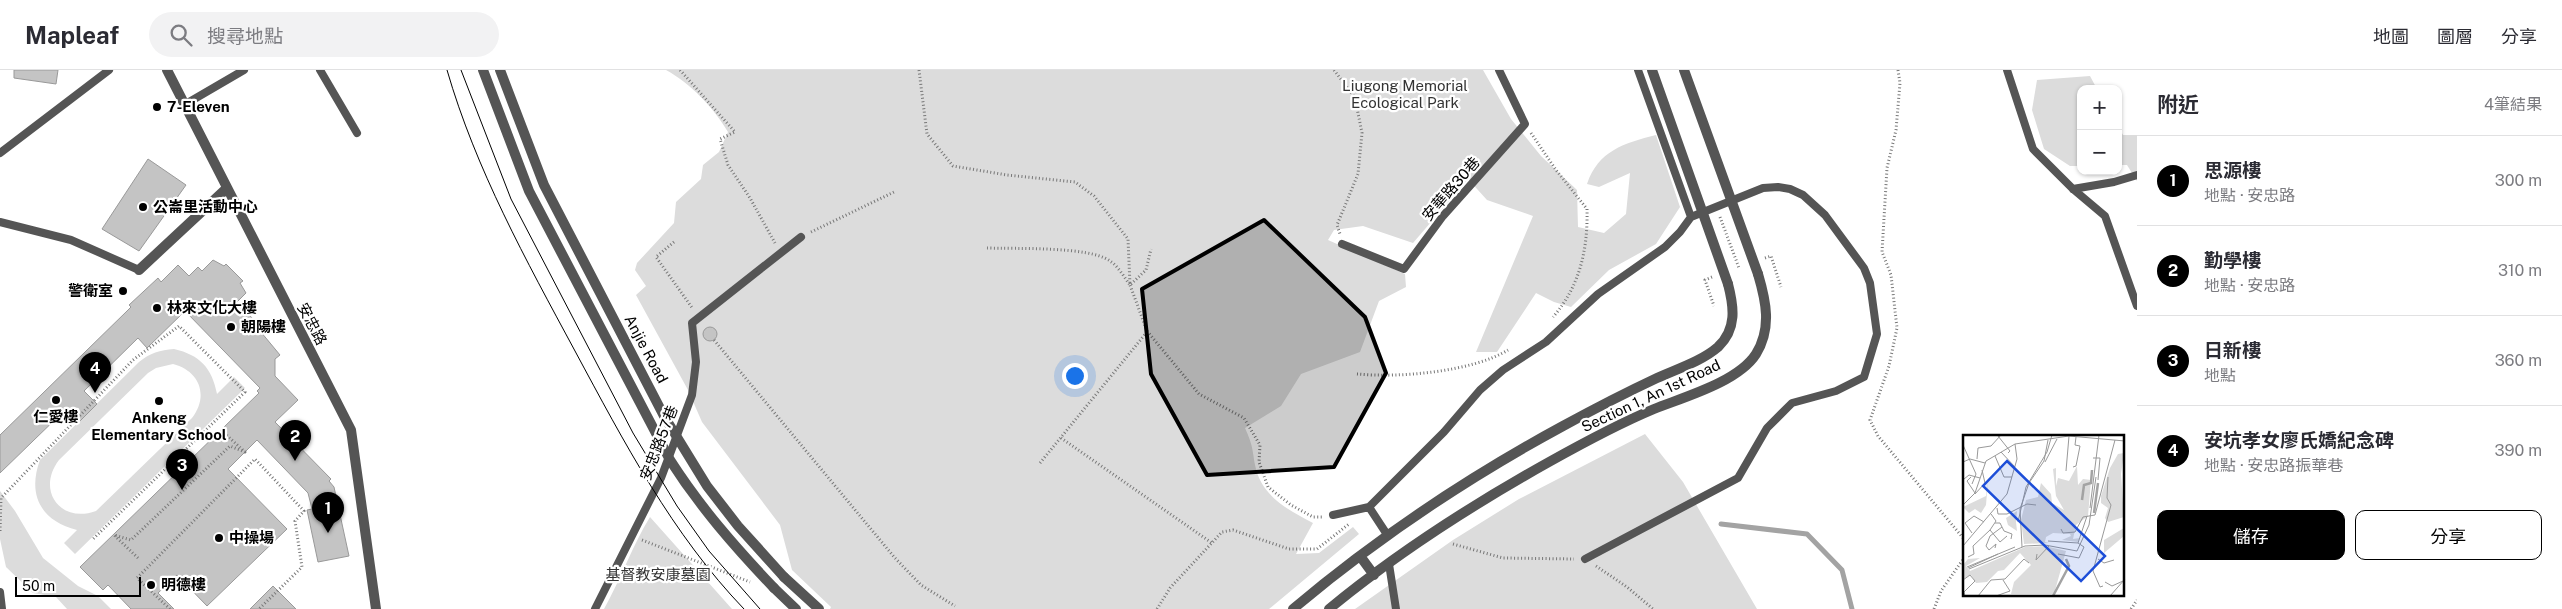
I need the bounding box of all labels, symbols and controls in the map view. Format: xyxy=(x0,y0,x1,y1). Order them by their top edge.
search box xyxy=(149,12,499,57)
text: Mapleaf xyxy=(25,21,119,49)
icon: search xyxy=(167,21,195,49)
text: 搜尋地點 xyxy=(207,25,283,47)
text: 地圖 xyxy=(2373,26,2409,47)
text: 圖層 xyxy=(2437,26,2473,47)
text: 分享 xyxy=(2501,26,2537,47)
park label: Liugong Memorial Ecological Park xyxy=(1342,77,1468,111)
map controls xyxy=(2077,85,2122,175)
button: + xyxy=(2077,85,2122,130)
text: 附近 xyxy=(2157,92,2199,117)
text: 4筆結果 xyxy=(2484,95,2542,114)
place label: 7-Eleven xyxy=(167,98,230,115)
marker: 7-Eleven xyxy=(151,101,163,113)
button: − xyxy=(2077,130,2122,175)
street label: 安華路30巷 xyxy=(1418,153,1483,224)
text: 思源樓 xyxy=(2204,159,2261,181)
text: 1 xyxy=(2170,171,2176,190)
text: 300 m xyxy=(2495,171,2542,190)
text: 地點 · 安忠路 xyxy=(2204,186,2295,205)
place label: 公崙里活動中心 xyxy=(153,198,258,215)
marker: 公崙里活動中心 xyxy=(137,201,149,213)
text: 勤學樓 xyxy=(2204,249,2261,271)
text: 2 xyxy=(2168,261,2178,280)
text: 310 m xyxy=(2498,261,2542,280)
text: 地點 · 安忠路 xyxy=(2204,276,2295,295)
place label: 警衛室 xyxy=(68,282,113,299)
marker: 警衛室 xyxy=(117,285,129,297)
place label: 林來文化大樓 xyxy=(167,299,257,316)
street label: 安忠路 xyxy=(294,300,331,348)
marker: 林來文化大樓 xyxy=(151,302,163,314)
street label: Anjie Road xyxy=(621,312,671,386)
place label: 朝陽樓 xyxy=(241,318,286,335)
marker: 朝陽樓 xyxy=(225,321,237,333)
text: 日新樓 xyxy=(2204,339,2261,361)
text: 3 xyxy=(2168,351,2178,370)
text: 360 m xyxy=(2495,351,2542,370)
pin: 4 xyxy=(79,352,111,393)
street label: Section 1, An 1st Road xyxy=(1579,356,1723,435)
your location xyxy=(1062,363,1088,389)
text: 地點 xyxy=(2204,366,2236,385)
marker: 仁愛樓 xyxy=(50,394,62,406)
marker: Ankeng Elementary School xyxy=(153,395,165,407)
street label: 安忠路57巷 xyxy=(637,403,681,483)
place label: 仁愛樓 xyxy=(33,408,79,425)
place label: Ankeng Elementary School xyxy=(91,409,227,443)
pin: 2 xyxy=(279,420,311,461)
text: 安坑孝女廖氏嬌紀念碑 xyxy=(2204,429,2394,451)
inset map xyxy=(1963,435,2124,596)
text: 4 xyxy=(2168,441,2178,460)
text: 390 m xyxy=(2495,441,2542,460)
pin: 3 xyxy=(166,449,198,490)
text: 地點 · 安忠路振華巷 xyxy=(2204,456,2343,475)
pin: 1 xyxy=(312,492,344,533)
button: 儲存 xyxy=(2157,510,2345,560)
button: 分享 xyxy=(2355,510,2542,560)
place label: 中操場 xyxy=(229,529,274,546)
marker: 中操場 xyxy=(213,532,225,544)
park label: 基督教安康墓園 xyxy=(605,566,711,583)
scale bar xyxy=(15,574,141,597)
place label: 明德樓 xyxy=(161,576,206,593)
text: 50 m xyxy=(22,578,55,594)
marker: 明德樓 xyxy=(145,579,157,591)

